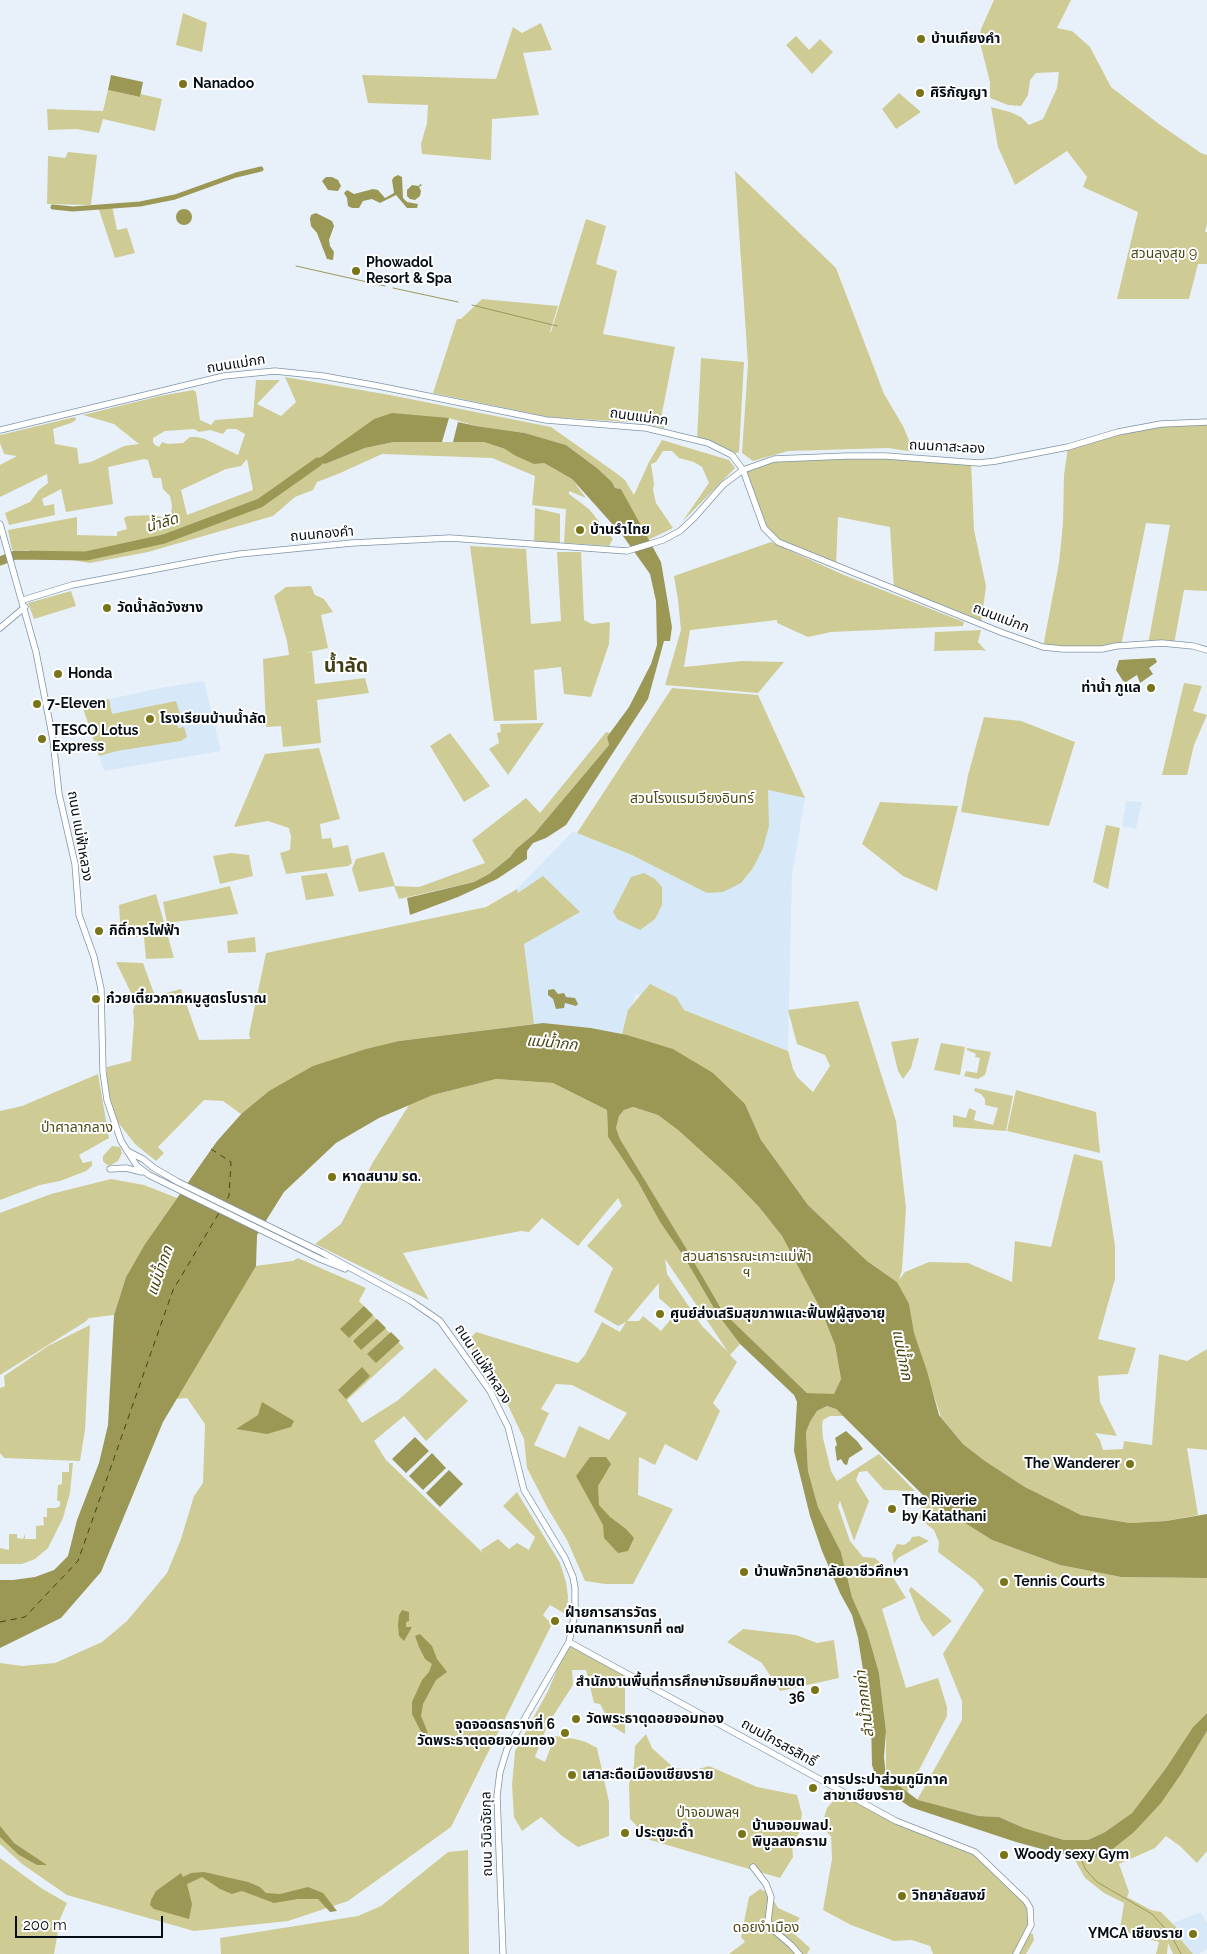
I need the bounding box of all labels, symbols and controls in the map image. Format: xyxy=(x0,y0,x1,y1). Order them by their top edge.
place label: บ้านเกียงคำ xyxy=(931,31,1000,47)
marker: บ้านเกียงคำ xyxy=(915,33,927,45)
place label: Nanadoo xyxy=(193,76,254,92)
marker: Nanadoo xyxy=(177,78,189,90)
place label: ศิริกัญญา xyxy=(930,85,988,101)
marker: ศิริกัญญา xyxy=(914,87,926,99)
park label: สวนลุงสุข 9 xyxy=(1131,246,1197,262)
place label: Phowadol Resort & Spa xyxy=(366,255,452,288)
marker: Phowadol Resort & Spa xyxy=(350,265,362,277)
street label: ถนนแม่กก xyxy=(206,351,266,377)
street label: ถนนแม่กก xyxy=(609,405,669,429)
street label: ถนนกาสะลอง xyxy=(909,437,985,457)
water label: น้ำลัด xyxy=(144,510,180,536)
place label: บ้านรำไทย xyxy=(590,522,650,538)
street label: ถนนกองคำ xyxy=(289,523,355,545)
marker: บ้านรำไทย xyxy=(574,524,586,536)
place label: วัดน้ำลัดวังซาง xyxy=(117,600,203,616)
street label: ถนนแม่กก xyxy=(970,600,1032,636)
marker: วัดน้ำลัดวังซาง xyxy=(101,602,113,614)
district label: น้ำลัด xyxy=(324,655,368,677)
place label: Honda xyxy=(68,666,112,682)
marker: Honda xyxy=(52,668,64,680)
place label: ท่าน้ำ ภูแล xyxy=(1081,680,1141,696)
marker: ท่าน้ำ ภูแล xyxy=(1145,682,1157,694)
place label: 7-Eleven xyxy=(47,696,106,712)
marker: 7-Eleven xyxy=(31,698,43,710)
place label: โรงเรียนบ้านน้ำลัด xyxy=(160,711,266,727)
marker: โรงเรียนบ้านน้ำลัด xyxy=(144,713,156,725)
place label: TESCO Lotus Express xyxy=(52,723,139,756)
marker: TESCO Lotus Express xyxy=(36,733,48,745)
street label: ถนน แม่ฟ้าหลวง xyxy=(64,789,96,883)
park label: สวนโรงแรมเวียงอินทร์ xyxy=(630,791,754,807)
place label: กิติ์การไฟฟ้า xyxy=(109,923,180,939)
marker: กิติ์การไฟฟ้า xyxy=(93,925,105,937)
place label: ก๋วยเตี๋ยวกากหมูสูตรโบราณ xyxy=(106,991,267,1007)
marker: ก๋วยเตี๋ยวกากหมูสูตรโบราณ xyxy=(90,993,102,1005)
water label: แม่น้ำกก xyxy=(526,1032,578,1054)
park label: ป่าศาลากลาง xyxy=(41,1120,113,1136)
place label: หาดสนาม รด. xyxy=(342,1169,421,1185)
marker: หาดสนาม รด. xyxy=(326,1171,338,1183)
water label: แม่น้ำกก xyxy=(143,1244,177,1298)
park label: สวนสาธารณะเกาะแม่ฟ้า ฯ xyxy=(682,1249,812,1282)
place label: ศูนย์ส่งเสริมสุขภาพและฟื้นฟูผู้สูงอายุ xyxy=(670,1306,885,1322)
marker: ศูนย์ส่งเสริมสุขภาพและฟื้นฟูผู้สูงอายุ xyxy=(654,1308,666,1320)
street label: ถนน แม่ฟ้าหลวง xyxy=(451,1321,515,1407)
water label: แม่น้ำกก xyxy=(888,1328,916,1382)
place label: The Wanderer xyxy=(1024,1456,1120,1472)
marker: The Wanderer xyxy=(1124,1458,1136,1470)
place label: The Riverie by Katathani xyxy=(902,1493,986,1525)
marker: The Riverie by Katathani xyxy=(886,1503,898,1515)
place label: บ้านพักวิทยาลัยอาชีวศึกษา xyxy=(754,1564,909,1580)
marker: บ้านพักวิทยาลัยอาชีวศึกษา xyxy=(738,1566,750,1578)
place label: Tennis Courts xyxy=(1014,1574,1105,1590)
marker: Tennis Courts xyxy=(998,1576,1010,1588)
place label: ฝ่ายการสารวัตร มณฑลทหารบกที่ ๓๗ xyxy=(565,1605,684,1638)
marker: ฝ่ายการสารวัตร มณฑลทหารบกที่ ๓๗ xyxy=(549,1615,561,1627)
water label: ลำน้ำกกเก่า xyxy=(852,1669,878,1739)
place label: สำนักงานพื้นที่การศึกษามัธยมศึกษาเขต 36 xyxy=(576,1674,805,1706)
marker: สำนักงานพื้นที่การศึกษามัธยมศึกษาเขต 36 xyxy=(809,1684,821,1696)
place label: วัดพระธาตุดอยจอมทอง xyxy=(586,1711,724,1727)
marker: วัดพระธาตุดอยจอมทอง xyxy=(570,1713,582,1725)
street label: ถนนไกรสรสิทธิ์ xyxy=(738,1715,820,1771)
place label: จุดจอดรถรางที่ 6 วัดพระธาตุดอยจอมทอง xyxy=(417,1717,555,1750)
marker: จุดจอดรถรางที่ 6 วัดพระธาตุดอยจอมทอง xyxy=(559,1727,571,1739)
place label: เสาสะดือเมืองเชียงราย xyxy=(582,1767,713,1783)
marker: เสาสะดือเมืองเชียงราย xyxy=(566,1769,578,1781)
place label: การประปาส่วนภูมิภาค สาขาเชียงราย xyxy=(823,1772,948,1804)
marker: การประปาส่วนภูมิภาค สาขาเชียงราย xyxy=(807,1782,819,1794)
street label: ถนน วินิจฉัยกุล xyxy=(478,1791,496,1877)
park label: ป่าจอมพลฯ xyxy=(676,1805,740,1821)
place label: บ้านจอมพลป. พิบูลสงคราม xyxy=(752,1818,832,1850)
place label: ประตูขะด๊ำ xyxy=(635,1825,694,1841)
marker: ประตูขะด๊ำ xyxy=(619,1827,631,1839)
marker: บ้านจอมพลป. พิบูลสงคราม xyxy=(736,1828,748,1840)
place label: Woody sexy Gym xyxy=(1014,1847,1129,1863)
marker: Woody sexy Gym xyxy=(998,1849,1010,1861)
place label: วิทยาลัยสงฆ์ xyxy=(912,1888,985,1904)
marker: วิทยาลัยสงฆ์ xyxy=(896,1890,908,1902)
scale bar xyxy=(18,1906,165,1938)
text: 200 m xyxy=(23,1916,67,1934)
park label: ดอยงำเมือง xyxy=(733,1920,799,1936)
place label: YMCA เชียงราย xyxy=(1088,1926,1183,1942)
marker: YMCA เชียงราย xyxy=(1187,1928,1199,1940)

